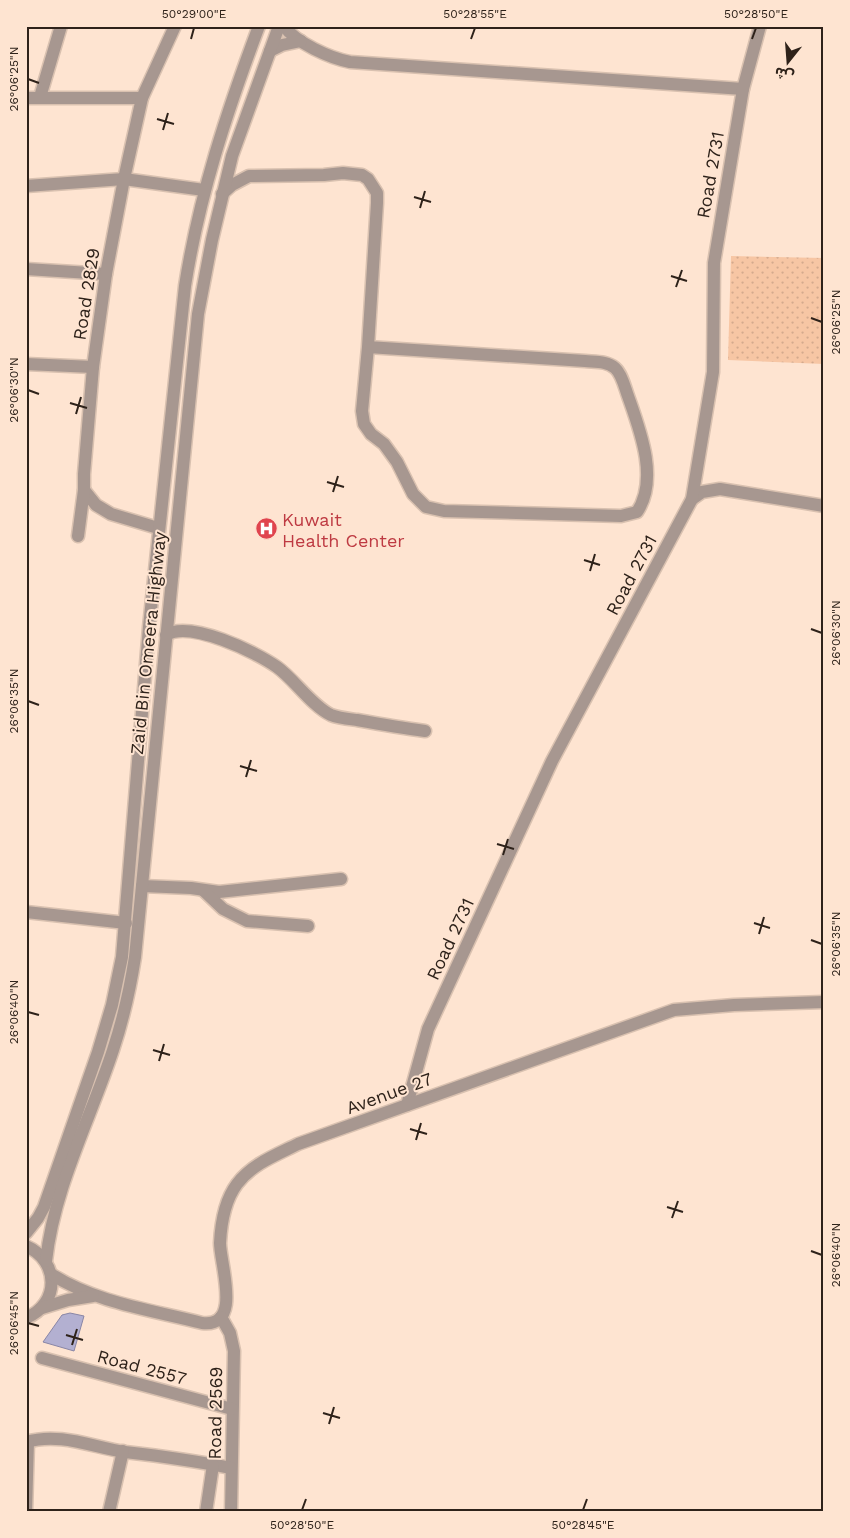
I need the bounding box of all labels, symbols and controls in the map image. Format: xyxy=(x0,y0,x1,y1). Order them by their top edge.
text: 50°29'00"E xyxy=(162,7,227,21)
text: 50°28'55"E xyxy=(443,7,507,21)
text: 50°28'50"E xyxy=(724,7,788,21)
north arrow xyxy=(762,38,812,88)
text: 26°06'25"N xyxy=(7,46,21,112)
text: ش xyxy=(773,64,796,85)
street label: Road 2731 xyxy=(692,130,728,220)
street label: Road 2829 xyxy=(68,246,104,342)
text: 26°06'25"N xyxy=(829,289,843,355)
text: 26°06'30"N xyxy=(7,357,21,423)
place label: Kuwait Health Center xyxy=(282,509,405,551)
hospital icon: Kuwait Health Center xyxy=(254,517,278,541)
street label: Zaid Bin Omeera Highway xyxy=(126,530,170,756)
street label: Road 2731 xyxy=(601,531,661,619)
text: 26°06'30"N xyxy=(829,600,843,666)
text: 26°06'35"N xyxy=(7,668,21,734)
street label: Road 2731 xyxy=(422,895,478,983)
text: 26°06'35"N xyxy=(829,911,843,977)
text: 26°06'40"N xyxy=(7,980,21,1044)
street label: Avenue 27 xyxy=(343,1068,435,1118)
text: 26°06'40"N xyxy=(829,1223,843,1287)
text: 26°06'45"N xyxy=(7,1291,21,1355)
street label: Road 2557 xyxy=(95,1345,189,1389)
street label: Road 2569 xyxy=(204,1366,226,1460)
text: 50°28'50"E xyxy=(270,1518,334,1532)
text: 50°28'45"E xyxy=(552,1518,615,1532)

